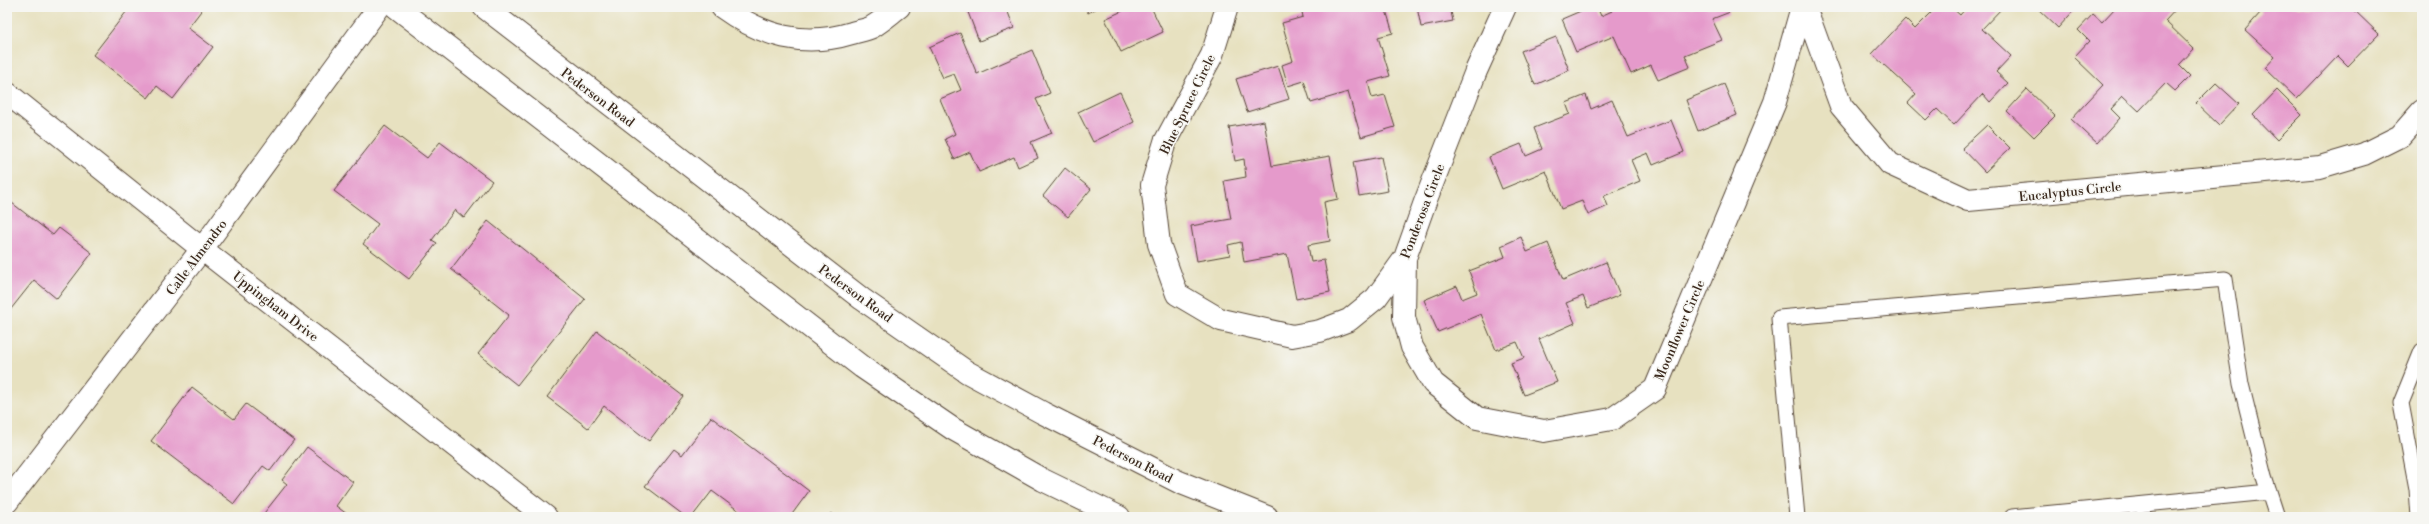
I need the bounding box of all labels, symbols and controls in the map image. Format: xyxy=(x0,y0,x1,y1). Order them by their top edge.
street label: Blue Spruce Circle xyxy=(1156,51,1219,158)
street label: Pederson Road xyxy=(558,65,638,131)
street label: Ponderosa Circle xyxy=(1397,161,1449,261)
street label: Eucalyptus Circle xyxy=(2018,179,2123,205)
street label: Calle Almendro xyxy=(163,216,231,299)
street label: Pederson Road xyxy=(815,262,896,326)
street label: Uppingham Drive xyxy=(229,268,322,346)
street label: Moonflower Circle xyxy=(1651,277,1709,383)
street label: Pederson Road xyxy=(1090,433,1176,487)

